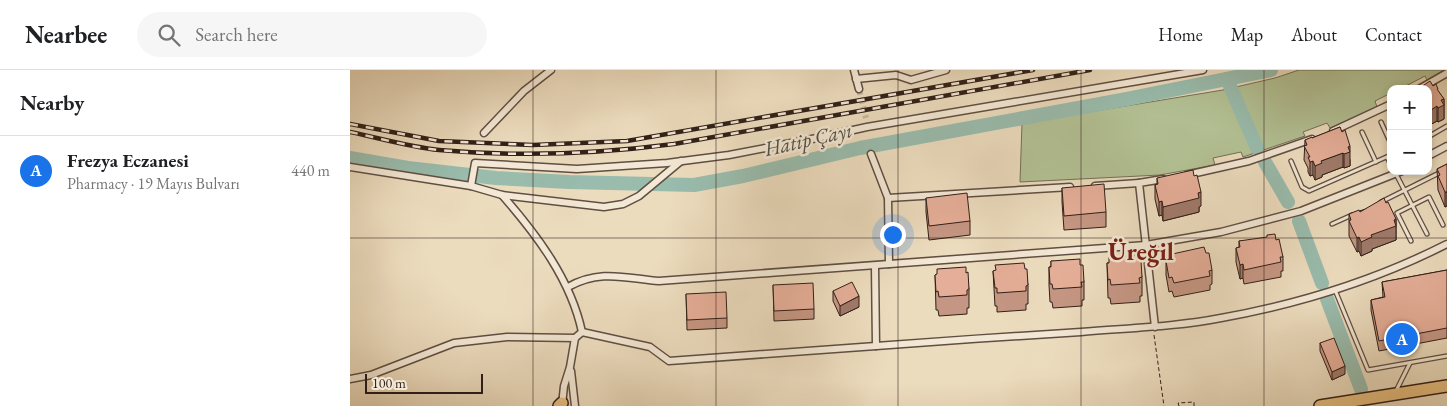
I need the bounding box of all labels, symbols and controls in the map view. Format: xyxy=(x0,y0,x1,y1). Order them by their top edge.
search box xyxy=(137,12,487,57)
text: Nearbee xyxy=(25,19,107,50)
icon: search xyxy=(155,21,183,49)
text: Search here xyxy=(195,22,278,47)
text: Home xyxy=(1158,23,1203,46)
text: Map xyxy=(1231,23,1263,46)
text: About xyxy=(1291,23,1337,46)
text: Contact xyxy=(1365,23,1422,46)
map controls xyxy=(1387,85,1432,175)
button: + xyxy=(1387,85,1432,130)
text: Nearby xyxy=(20,89,84,116)
water label: Hatip Çayı xyxy=(760,116,855,162)
button: − xyxy=(1387,130,1432,175)
text: Frezya Eczanesi xyxy=(67,148,189,173)
text: A xyxy=(30,160,42,181)
text: 440 m xyxy=(291,160,330,181)
text: Pharmacy · 19 Mayıs Bulvarı xyxy=(67,173,240,194)
your location xyxy=(880,222,906,248)
district label: Üreğil xyxy=(1108,235,1174,268)
pin: A xyxy=(1386,320,1418,358)
scale bar xyxy=(365,371,482,394)
text: 100 m xyxy=(372,374,406,392)

